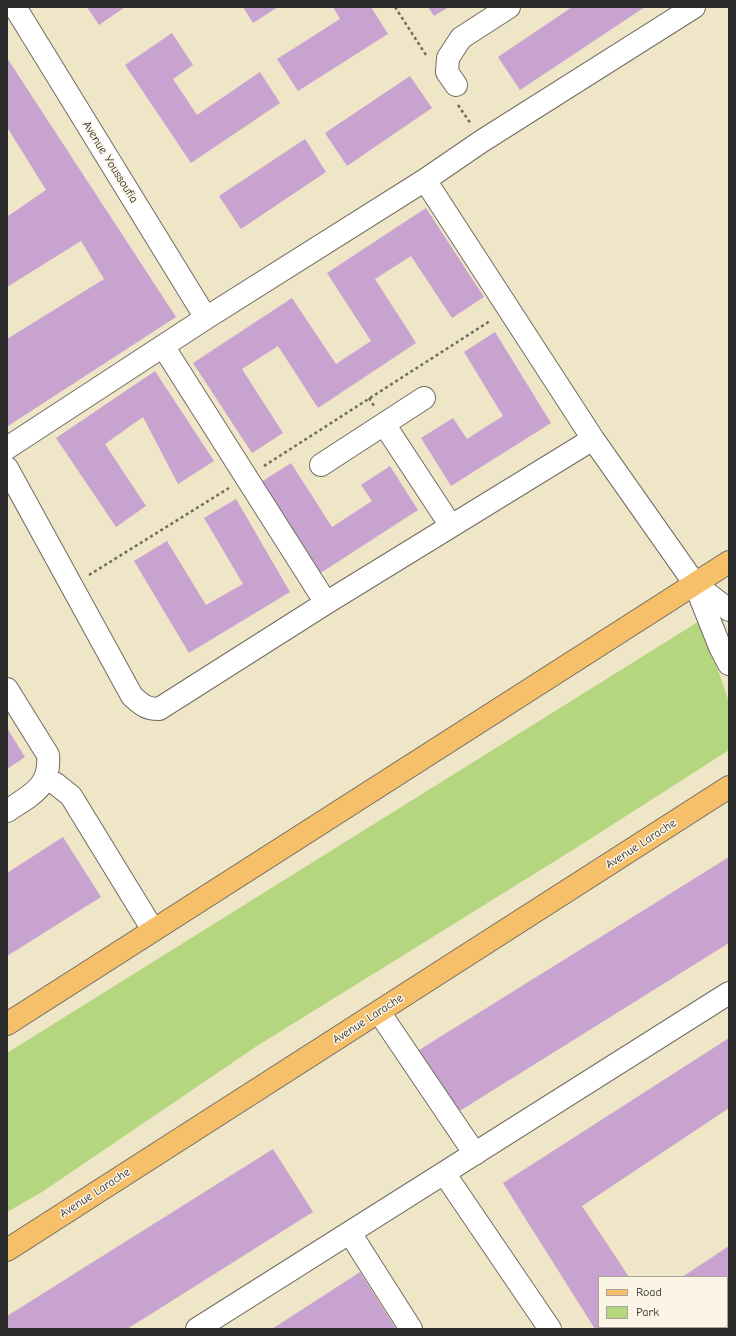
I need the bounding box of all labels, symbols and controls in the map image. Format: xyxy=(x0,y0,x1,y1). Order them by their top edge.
street label: Avenue Youssoufia xyxy=(79,118,141,206)
street label: Avenue Larache xyxy=(603,816,679,872)
street label: Avenue Larache xyxy=(330,991,406,1047)
street label: Avenue Larache xyxy=(57,1165,133,1221)
legend xyxy=(598,1276,728,1328)
text: Road xyxy=(636,1285,662,1299)
text: Park xyxy=(636,1305,659,1319)

